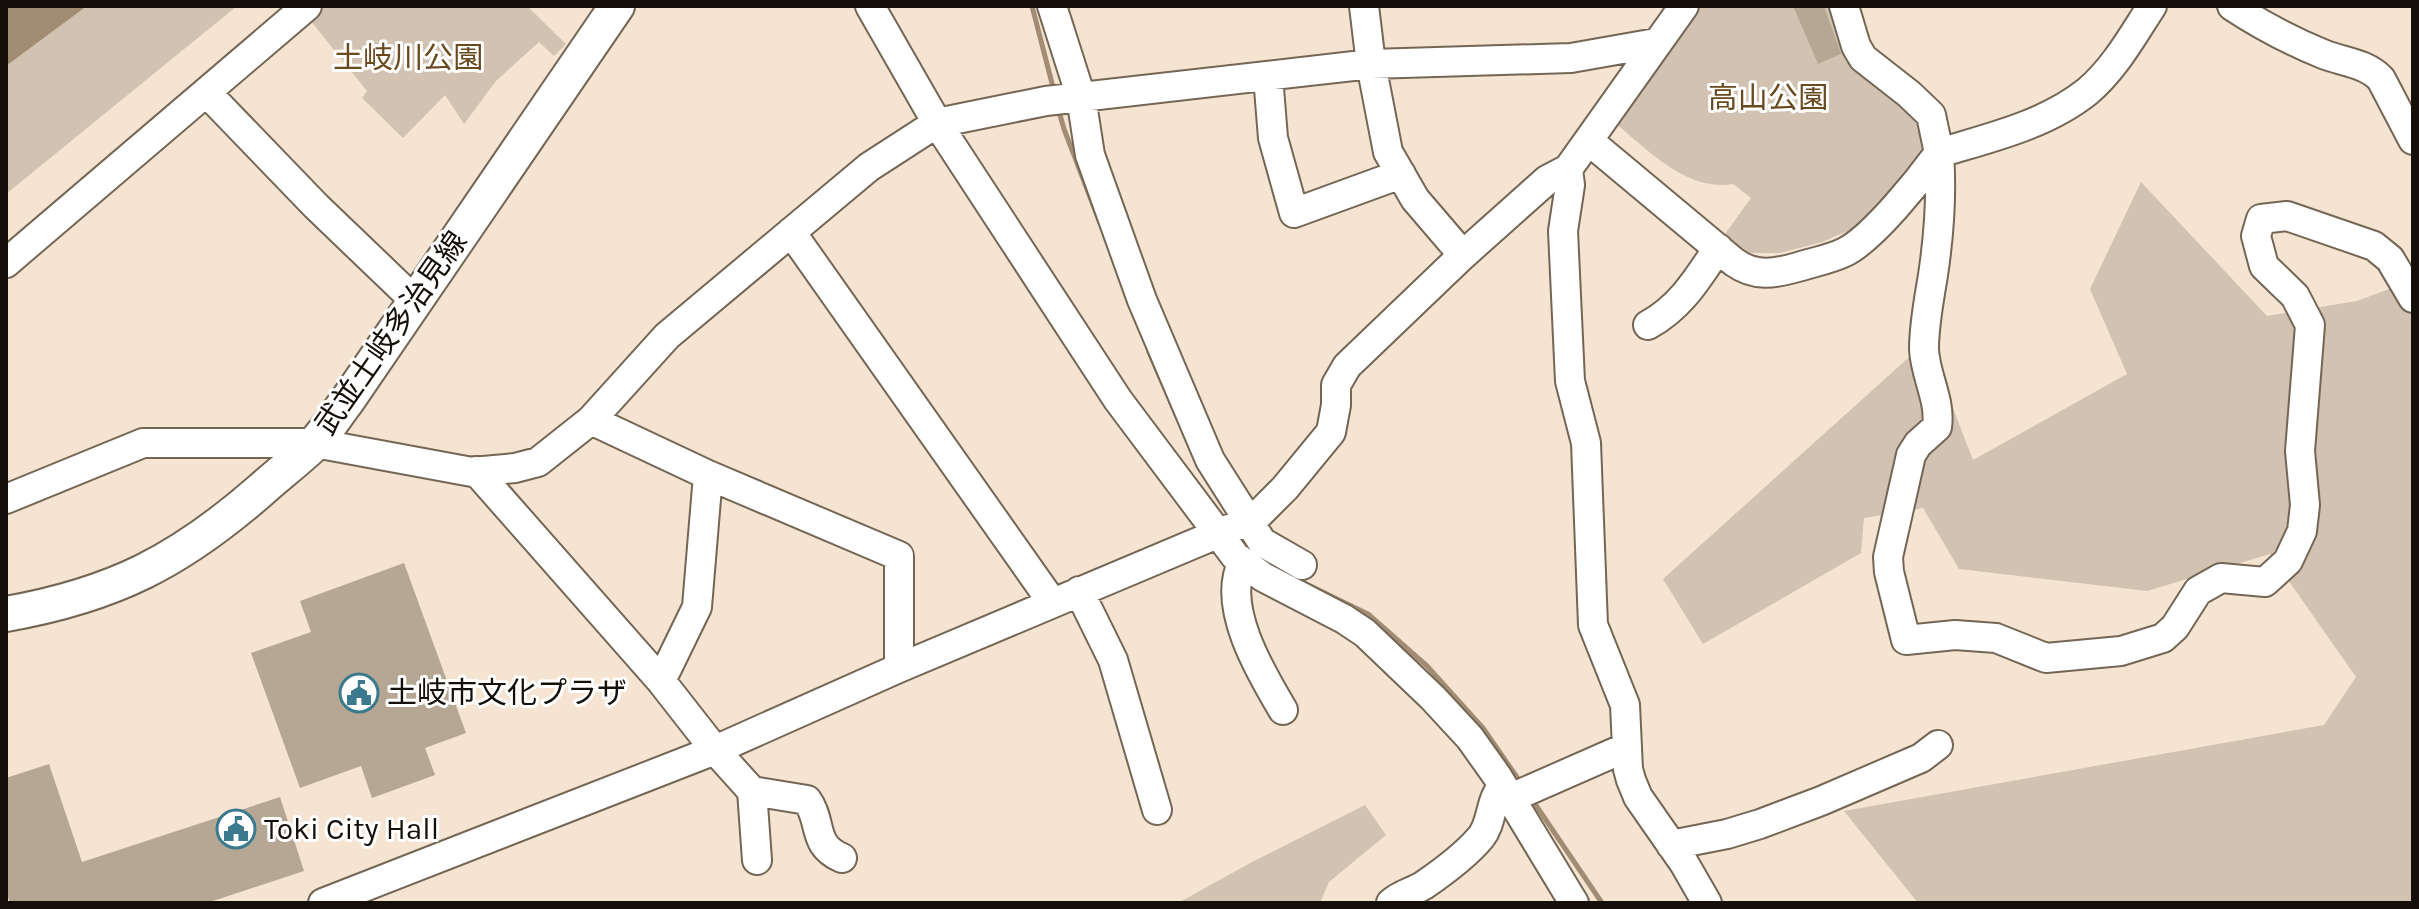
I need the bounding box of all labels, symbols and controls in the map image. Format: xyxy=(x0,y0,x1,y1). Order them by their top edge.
park label: 土岐川公園 xyxy=(333,40,483,76)
park label: 高山公園 xyxy=(1708,80,1828,116)
street label: 武並土岐多治見線 xyxy=(307,224,475,442)
public building icon: 土岐市文化プラザ xyxy=(338,672,380,714)
place label: 土岐市文化プラザ xyxy=(387,675,627,711)
public building icon: Toki City Hall xyxy=(215,808,257,850)
place label: Toki City Hall xyxy=(264,811,439,847)

